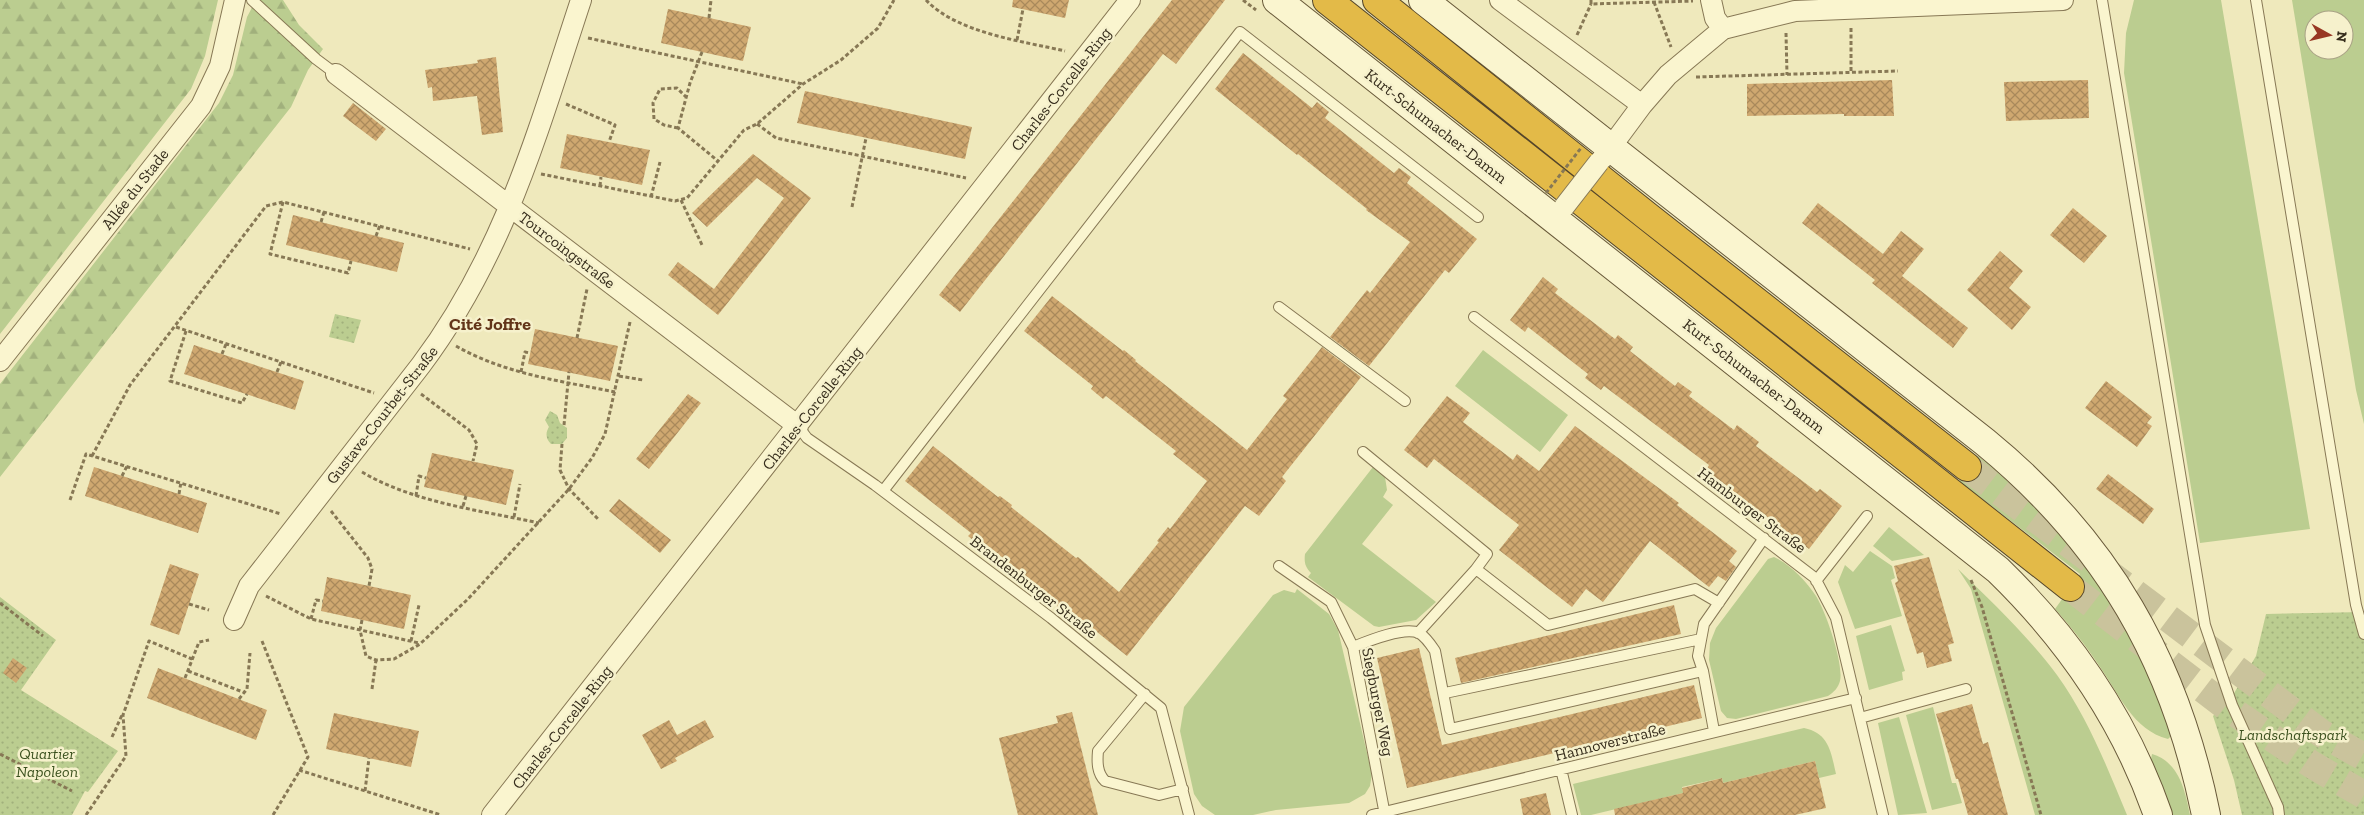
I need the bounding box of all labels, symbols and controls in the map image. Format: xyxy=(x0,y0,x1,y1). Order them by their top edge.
north arrow xyxy=(2304,10,2354,60)
street label: Charles-Corcelle-Ring xyxy=(1007,23,1115,155)
text: N xyxy=(2332,30,2351,44)
street label: Kurt-Schumacher-Damm xyxy=(1361,65,1511,187)
street label: Allée du Stade xyxy=(98,145,172,233)
street label: Tourcoingstraße xyxy=(515,207,619,293)
district label: Cité Joffre xyxy=(449,313,531,335)
street label: Kurt-Schumacher-Damm xyxy=(1679,315,1829,437)
street label: Gustave-Courbet-Straße xyxy=(322,342,442,488)
street label: Charles-Corcelle-Ring xyxy=(758,342,866,474)
street label: Hamburger Straße xyxy=(1694,463,1810,557)
street label: Brandenburger Straße xyxy=(967,531,1101,643)
street label: Siegburger Weg xyxy=(1358,646,1398,758)
street label: Charles-Corcelle-Ring xyxy=(508,661,616,793)
street label: Hannoverstraße xyxy=(1553,719,1667,765)
park label: Landschaftspark xyxy=(2238,725,2348,744)
park label: Quartier Napoleon xyxy=(16,744,78,781)

